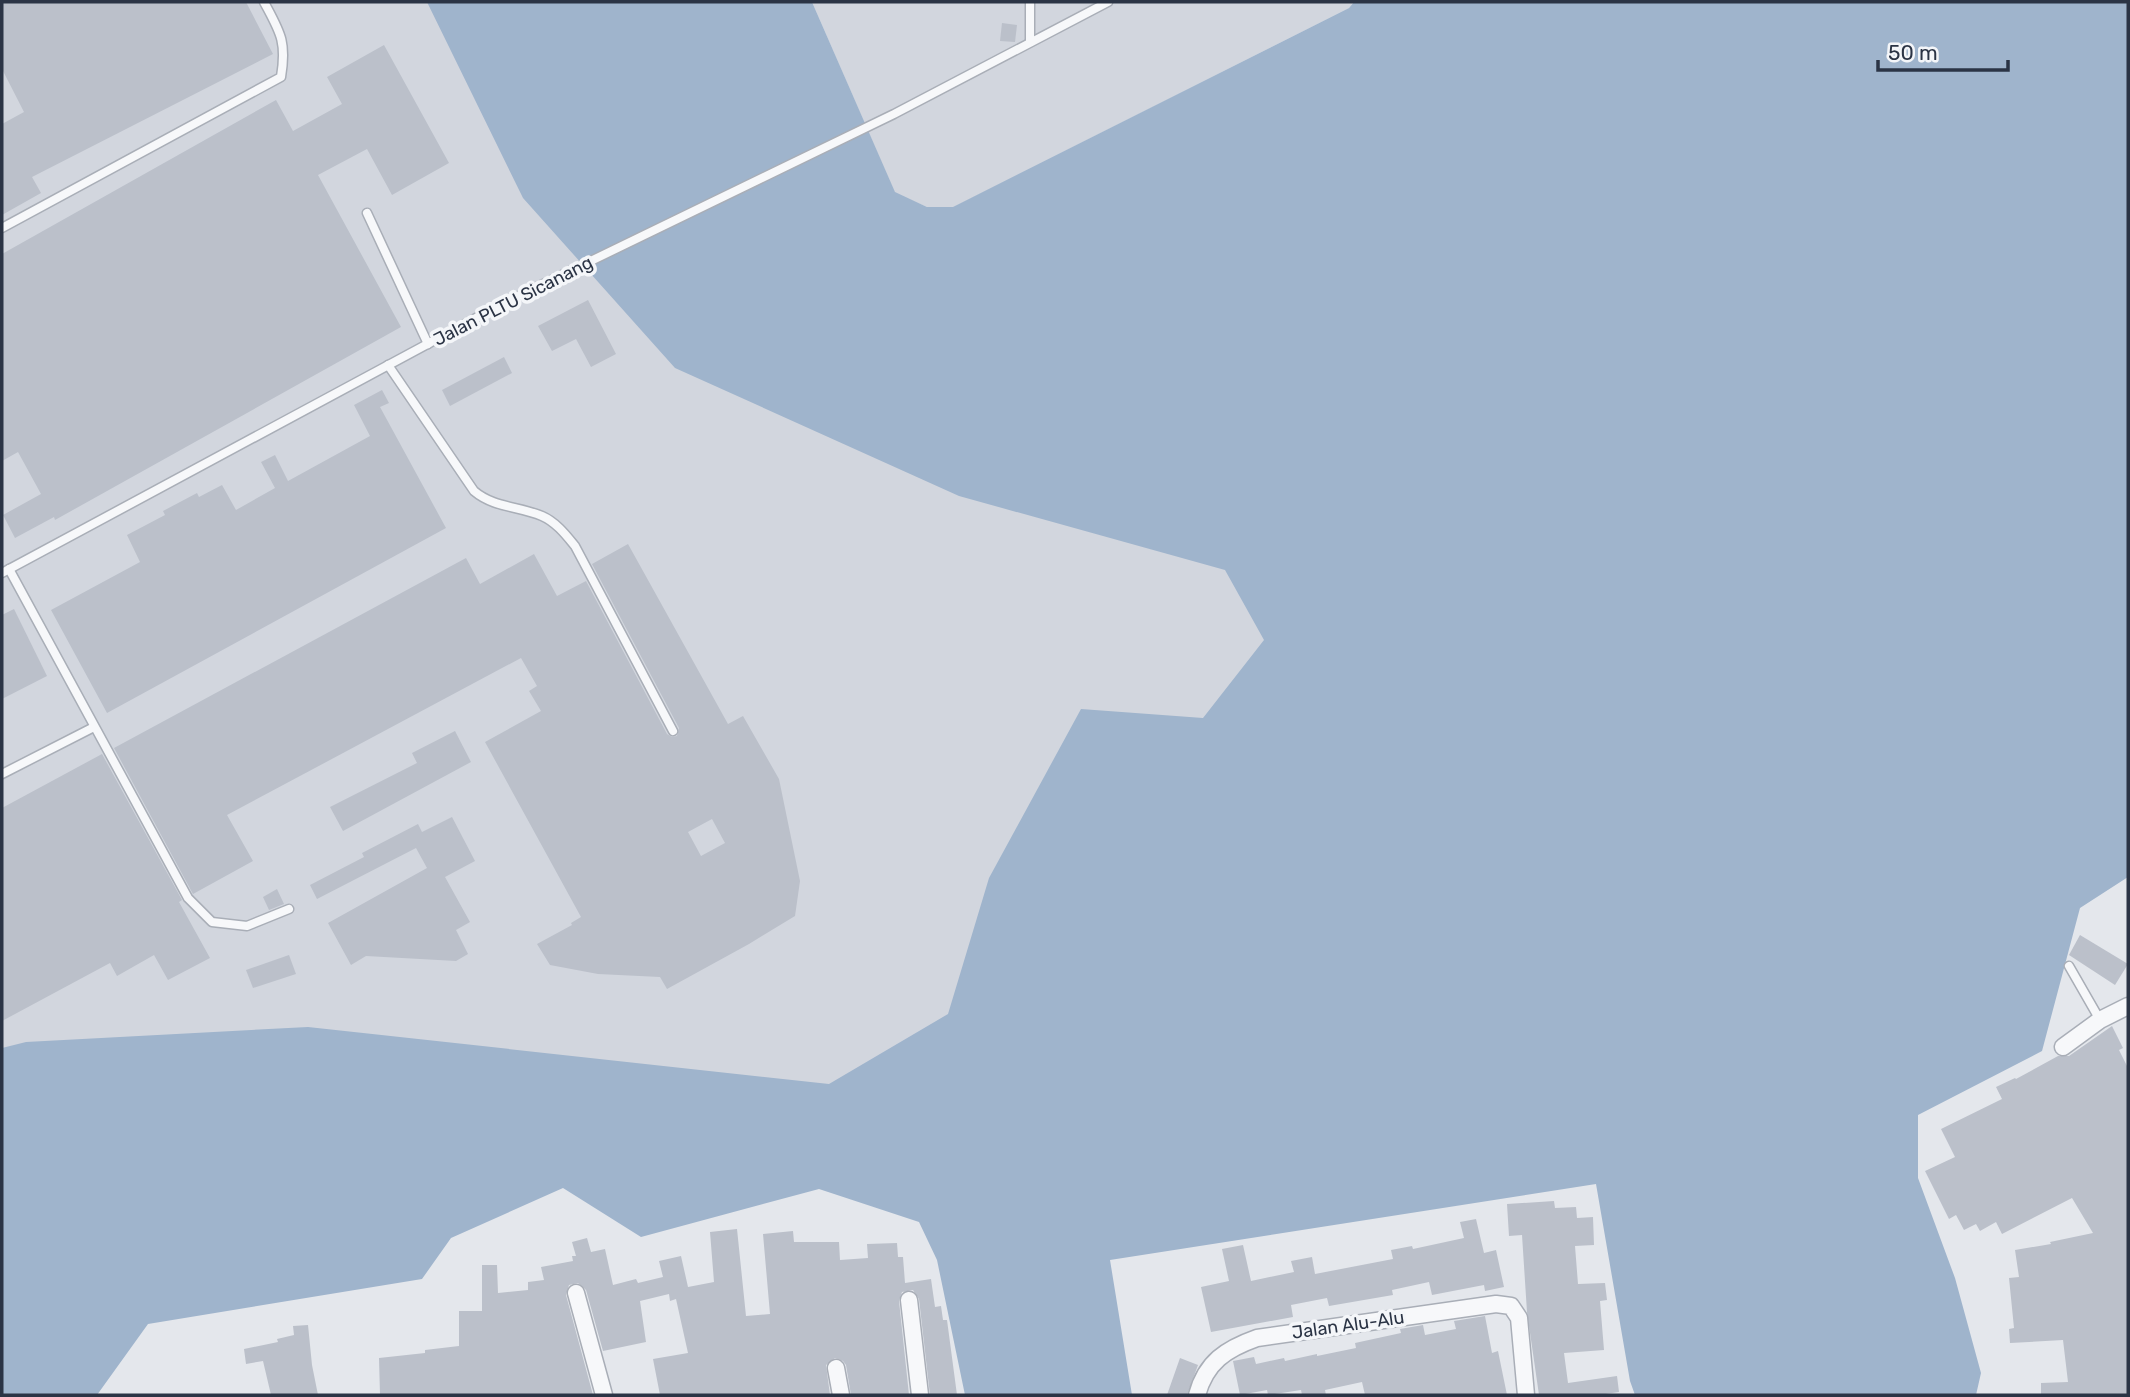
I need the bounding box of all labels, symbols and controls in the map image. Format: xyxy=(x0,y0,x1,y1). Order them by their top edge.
scale bar xyxy=(1878,28,2008,72)
text: 50 m xyxy=(1888,40,1938,65)
street label: Jalan PLTU Sicanang xyxy=(430,251,596,351)
street label: Jalan Alu-Alu xyxy=(1290,1306,1406,1344)

